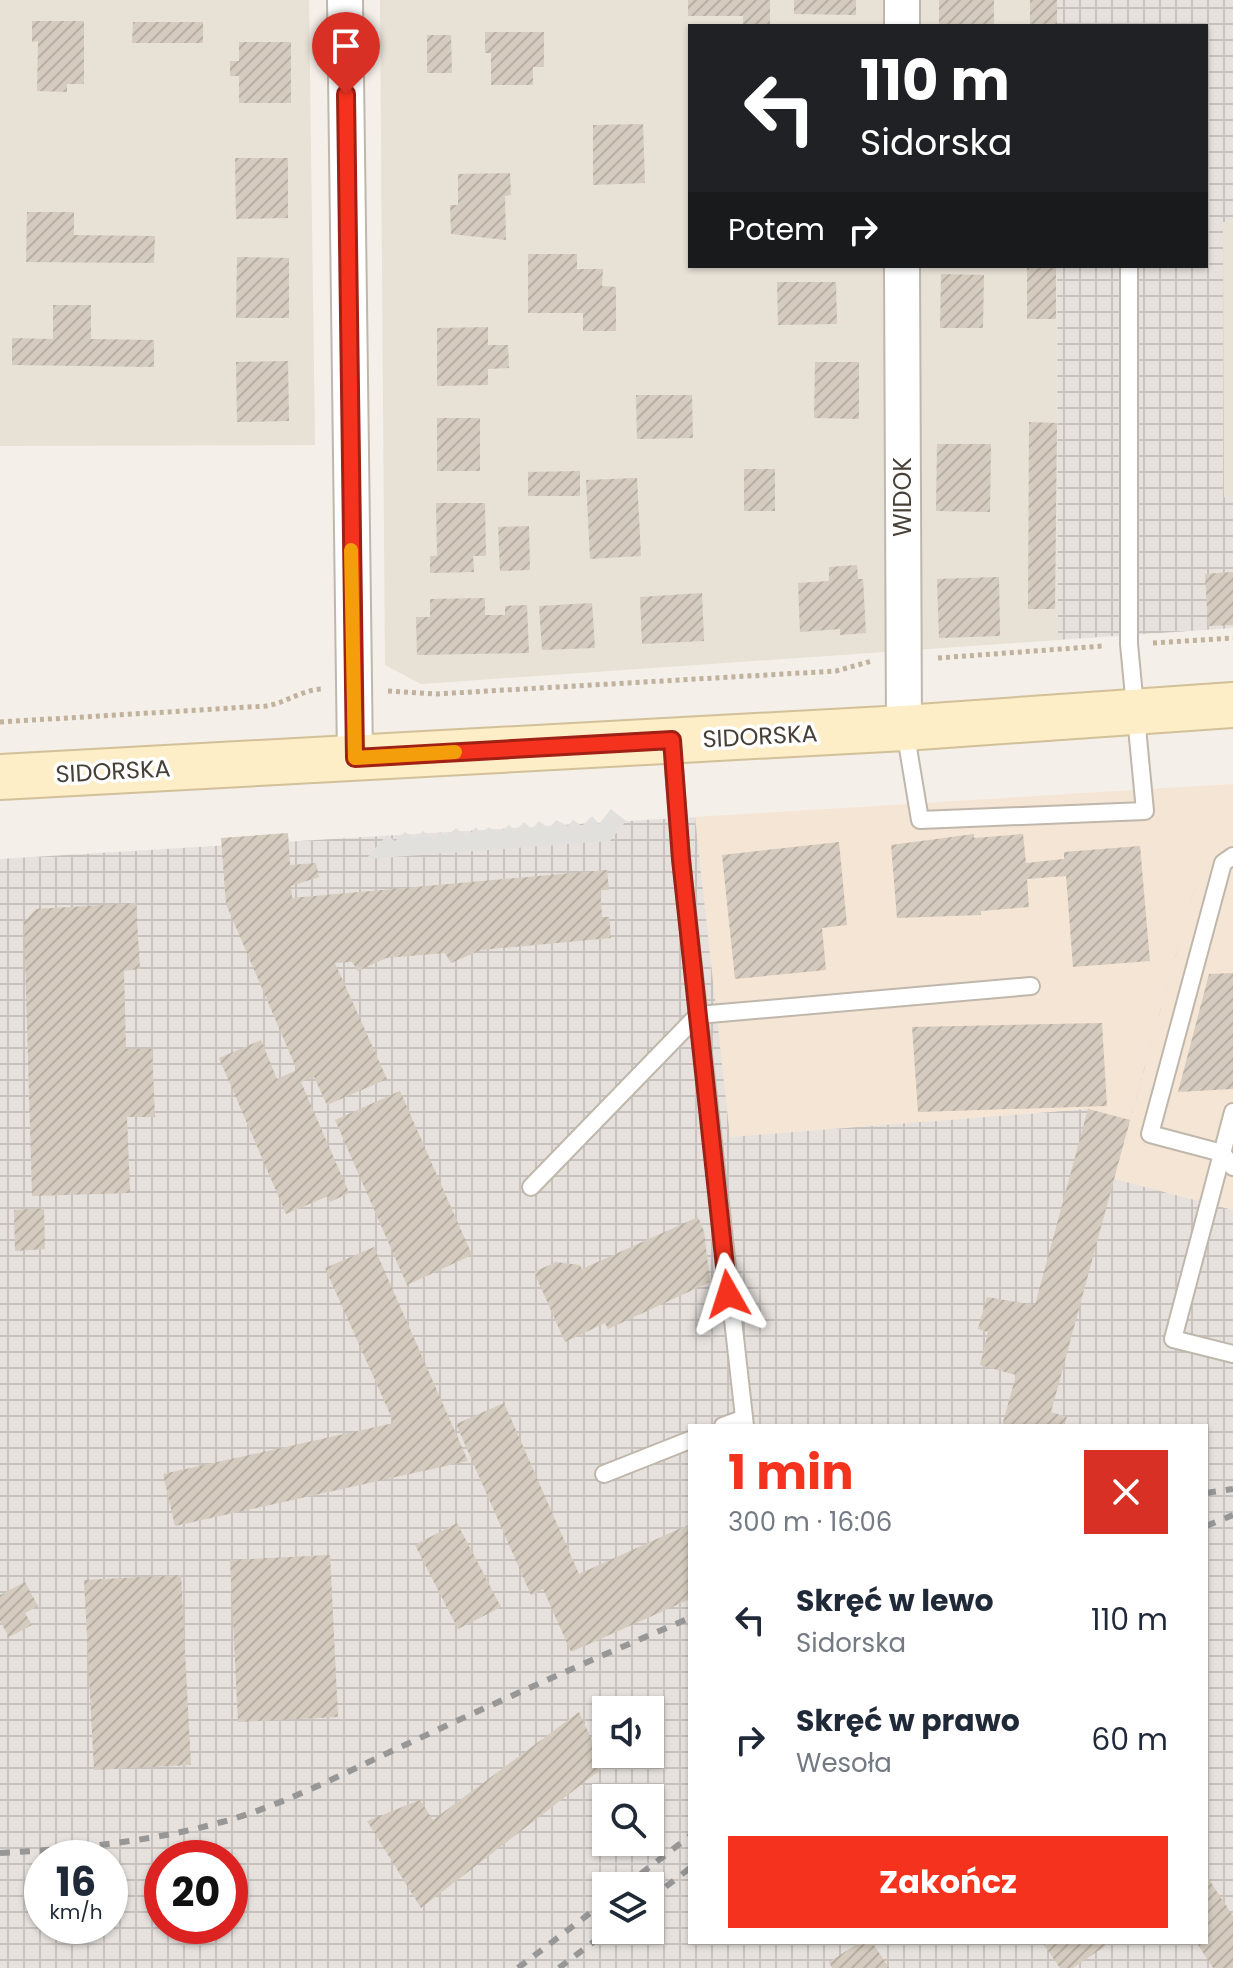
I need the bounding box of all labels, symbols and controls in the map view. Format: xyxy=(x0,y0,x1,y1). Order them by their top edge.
pin xyxy=(312,12,380,94)
icon: arrive xyxy=(324,24,368,68)
text: 110 m xyxy=(860,41,1010,120)
icon: left xyxy=(728,56,832,160)
text: Sidorska xyxy=(860,117,1012,168)
text: Potem xyxy=(728,208,825,251)
icon: right xyxy=(841,208,885,252)
street label: WIDOK xyxy=(886,457,919,537)
street label: SIDORSKA xyxy=(702,717,818,755)
street label: SIDORSKA xyxy=(55,752,171,790)
position arrow xyxy=(686,1252,770,1336)
text: 1 min xyxy=(728,1439,854,1506)
button: close xyxy=(1084,1450,1168,1534)
text: 300 m · 16:06 xyxy=(728,1504,892,1540)
text: Skręć w lewo xyxy=(796,1579,994,1622)
icon: left xyxy=(728,1598,772,1642)
text: 110 m xyxy=(1091,1598,1168,1641)
text: Sidorska xyxy=(796,1625,906,1661)
map controls xyxy=(592,1696,664,1944)
button: sound xyxy=(592,1696,664,1768)
text: Skręć w prawo xyxy=(796,1699,1020,1742)
icon: right xyxy=(728,1718,772,1762)
text: 60 m xyxy=(1091,1718,1168,1761)
text: Wesoła xyxy=(796,1745,892,1781)
button: search xyxy=(592,1784,664,1856)
button: Zakończ xyxy=(728,1836,1168,1928)
speed limit sign: 20 xyxy=(144,1840,248,1944)
text: 16 xyxy=(56,1854,96,1910)
button: layers xyxy=(592,1872,664,1944)
text: km/h xyxy=(49,1898,103,1926)

